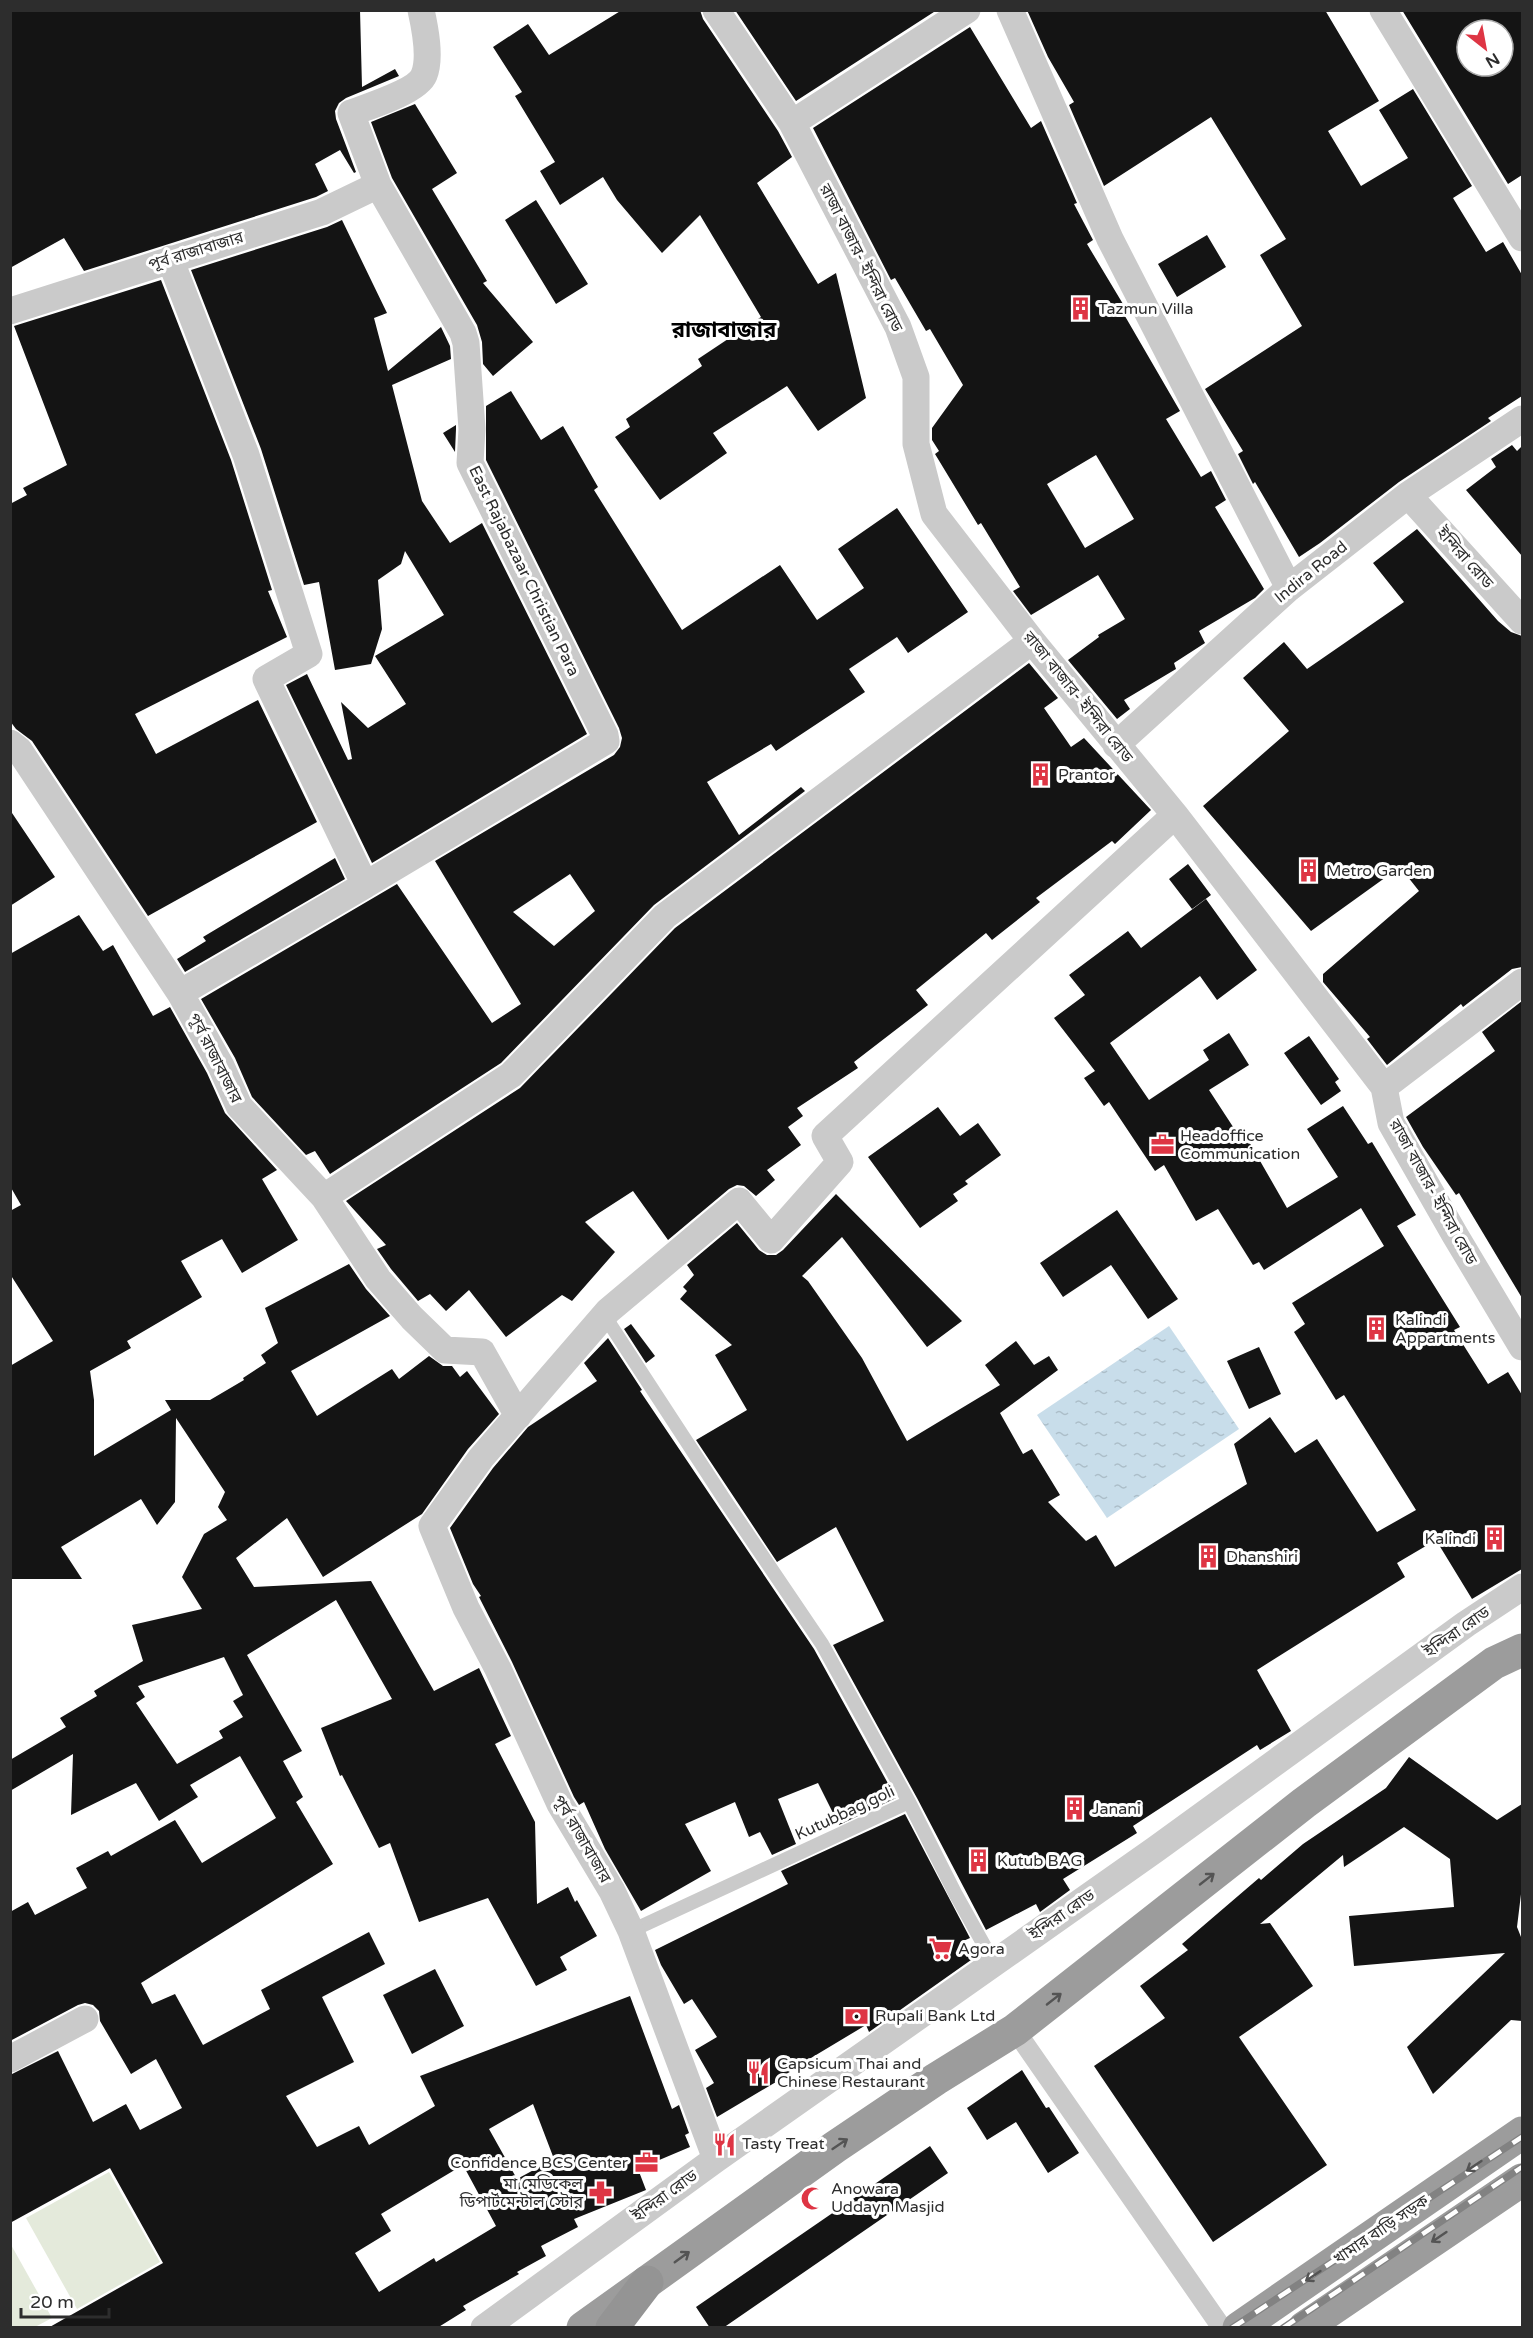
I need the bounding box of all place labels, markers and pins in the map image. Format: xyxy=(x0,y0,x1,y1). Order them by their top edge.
building icon: Tazmun Villa xyxy=(1067,296,1093,322)
place label: Tazmun Villa xyxy=(1098,299,1194,319)
building icon: Prantor xyxy=(1027,762,1053,788)
place label: Prantor xyxy=(1058,765,1116,785)
building icon: Metro Garden xyxy=(1295,858,1321,884)
place label: Metro Garden xyxy=(1326,861,1432,881)
place label: Headoffice Communication xyxy=(1180,1126,1300,1164)
office icon: Headoffice Communication xyxy=(1149,1132,1175,1158)
place label: Kalindi Appartments xyxy=(1395,1310,1495,1348)
building icon: Kalindi Appartments xyxy=(1364,1316,1390,1342)
building icon: Kalindi xyxy=(1481,1526,1507,1552)
place label: Kalindi xyxy=(1424,1529,1476,1549)
building icon: Dhanshiri xyxy=(1195,1544,1221,1570)
place label: Dhanshiri xyxy=(1226,1547,1298,1567)
building icon: Janani xyxy=(1061,1796,1087,1822)
place label: Janani xyxy=(1092,1799,1141,1819)
building icon: Kutub BAG xyxy=(966,1848,992,1874)
place label: Kutub BAG xyxy=(997,1851,1083,1871)
supermarket icon: Agora xyxy=(927,1936,953,1962)
place label: Agora xyxy=(958,1939,1005,1959)
bank icon: Rupali Bank Ltd xyxy=(844,2003,870,2029)
place label: Rupali Bank Ltd xyxy=(875,2006,995,2026)
place label: Capsicum Thai and Chinese Restaurant xyxy=(777,2054,925,2092)
restaurant icon: Capsicum Thai and Chinese Restaurant xyxy=(746,2060,772,2086)
restaurant icon: Tasty Treat xyxy=(711,2131,737,2157)
place label: Tasty Treat xyxy=(742,2134,825,2154)
office icon: Confidence BCS Center xyxy=(633,2150,659,2176)
place label: Confidence BCS Center xyxy=(450,2153,629,2173)
place label: মা মেডিকেল ডিপার্টমেন্টাল স্টোর xyxy=(459,2174,583,2212)
place label: Anowara Uddayn Masjid xyxy=(831,2179,945,2217)
pharmacy icon: মা মেডিকেল ডিপার্টমেন্টাল স্টোর xyxy=(588,2180,614,2206)
mosque icon: Anowara Uddayn Masjid xyxy=(800,2185,826,2211)

